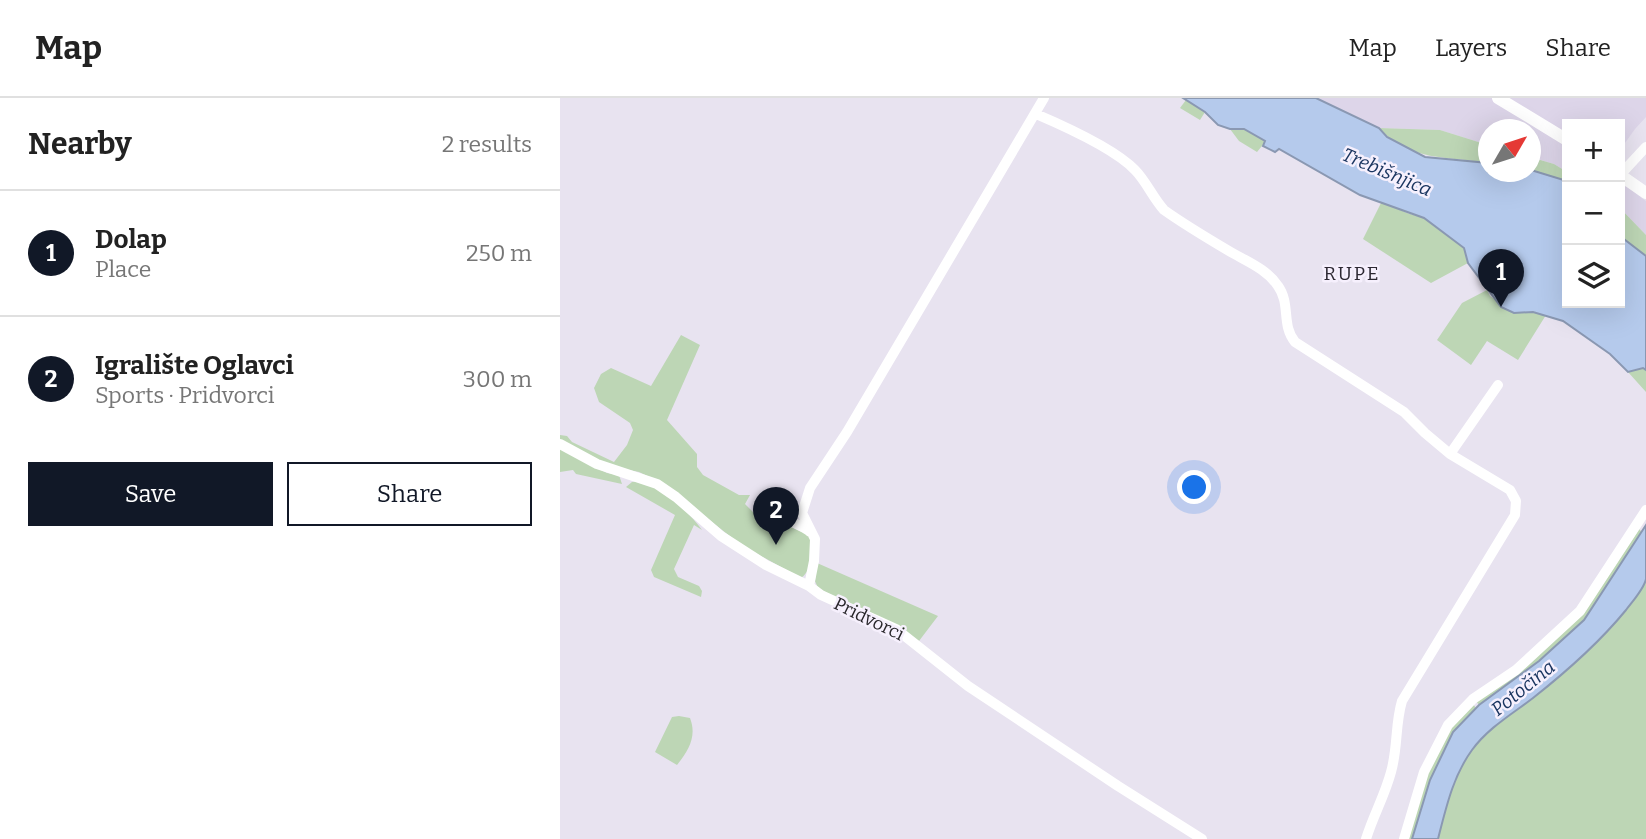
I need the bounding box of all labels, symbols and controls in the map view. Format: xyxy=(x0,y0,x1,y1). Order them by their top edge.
text: Map xyxy=(35,28,102,68)
text: Map xyxy=(1349,34,1397,62)
text: Layers xyxy=(1435,34,1507,62)
text: Share xyxy=(1545,34,1611,62)
north arrow xyxy=(1478,119,1541,182)
map controls xyxy=(1562,119,1625,308)
button: + xyxy=(1562,119,1625,182)
text: Nearby xyxy=(28,126,132,162)
text: 2 results xyxy=(442,130,532,158)
water label: Trebišnjica xyxy=(1339,143,1435,201)
button: − xyxy=(1562,182,1625,245)
text: Dolap xyxy=(95,224,167,255)
text: 1 xyxy=(46,239,56,267)
text: 250 m xyxy=(466,239,532,267)
button: layers xyxy=(1562,245,1625,308)
pin: 1 xyxy=(1478,249,1524,307)
text: Place xyxy=(95,255,151,283)
district label: RUPE xyxy=(1324,262,1380,285)
text: Igralište Oglavci xyxy=(95,350,294,381)
text: 2 xyxy=(45,365,57,393)
text: 300 m xyxy=(463,365,532,393)
text: Sports · Pridvorci xyxy=(95,381,275,409)
button: Save xyxy=(28,462,273,526)
button: Share xyxy=(287,462,532,526)
your location xyxy=(1177,470,1211,504)
pin: 2 xyxy=(753,487,799,545)
street label: Pridvorci xyxy=(830,593,908,645)
water label: Potočina xyxy=(1486,655,1560,721)

